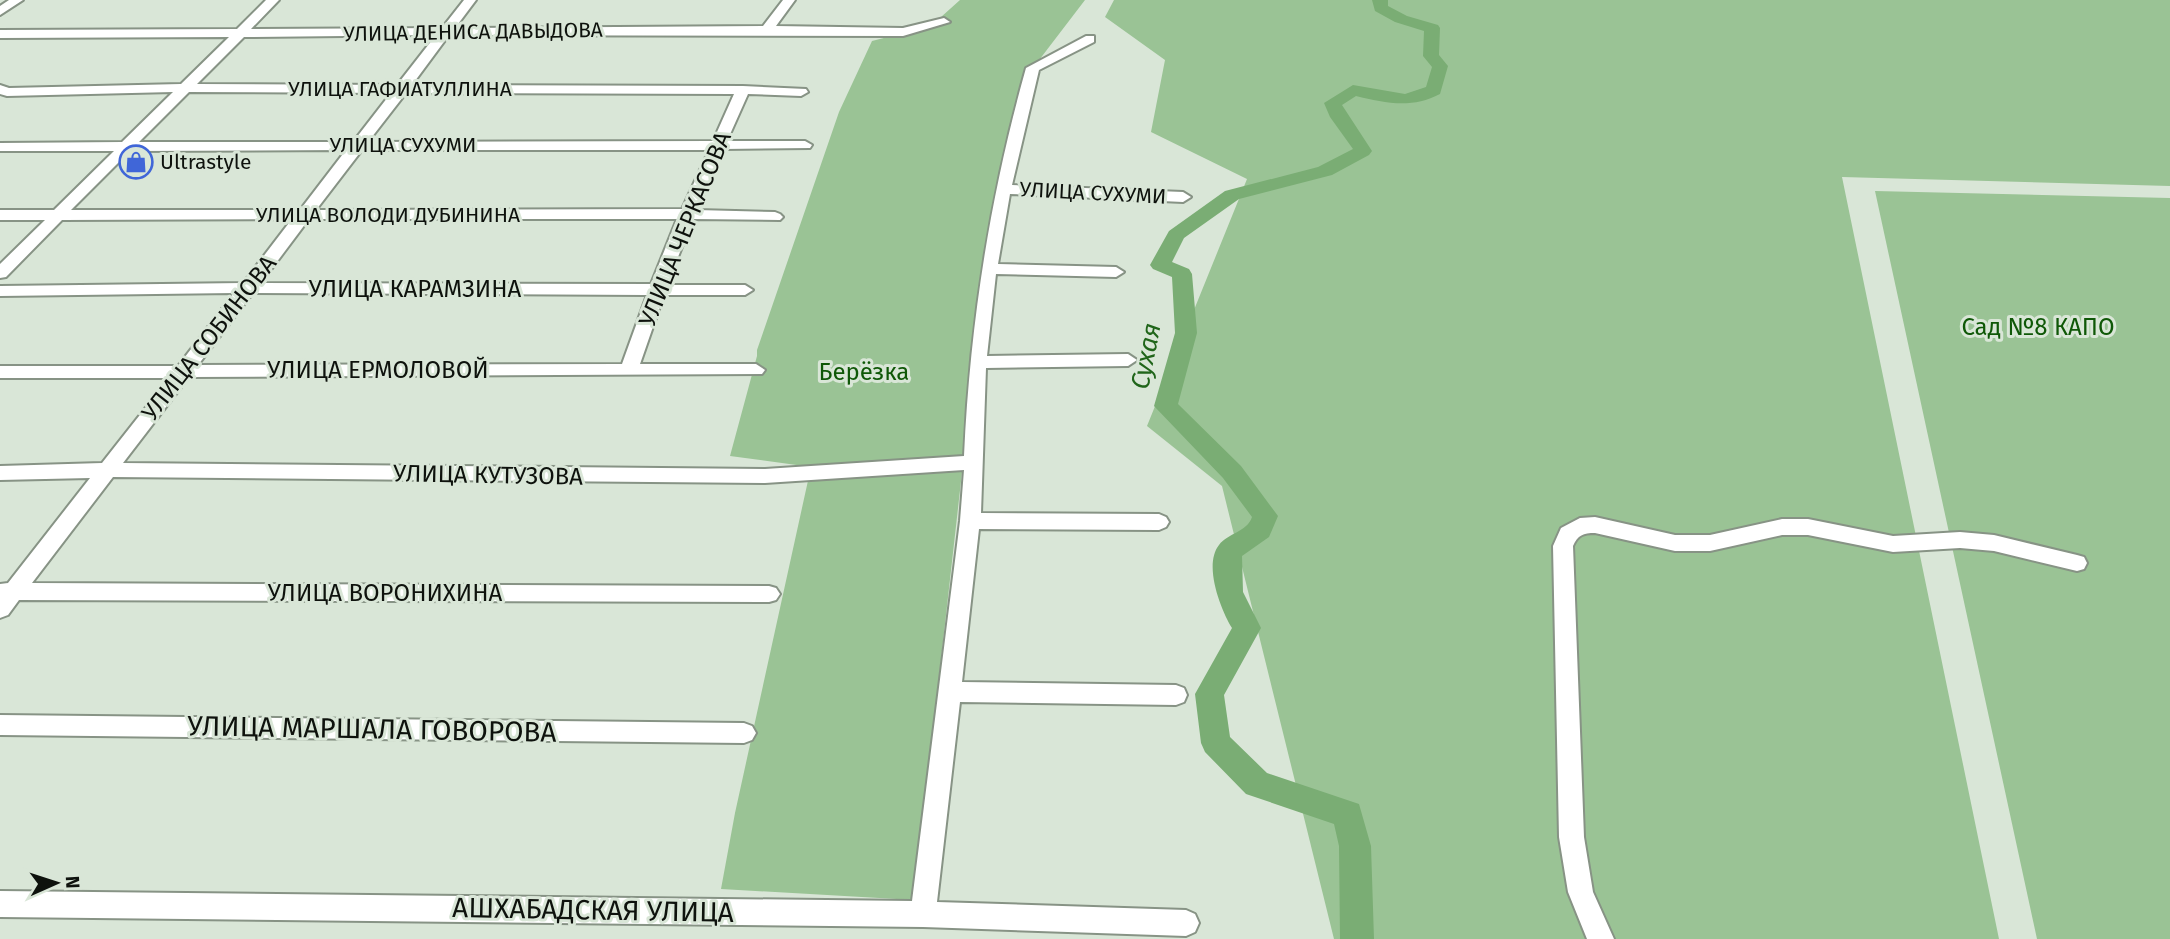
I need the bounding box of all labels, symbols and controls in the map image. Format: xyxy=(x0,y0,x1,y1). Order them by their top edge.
street label: УЛИЦА ДЕНИСА ДАВЫДОВА xyxy=(343,17,603,47)
street label: УЛИЦА ГАФИАТУЛЛИНА xyxy=(288,76,512,102)
street label: УЛИЦА ЧЕРКАСОВА xyxy=(633,127,737,330)
street label: УЛИЦА СУХУМИ xyxy=(330,132,476,158)
shop icon: Ultrastyle xyxy=(117,143,155,181)
place label: Ultrastyle xyxy=(160,149,251,175)
street label: УЛИЦА СУХУМИ xyxy=(1019,176,1167,210)
street label: УЛИЦА ВОЛОДИ ДУБИНИНА xyxy=(256,202,520,228)
street label: УЛИЦА СОБИНОВА xyxy=(136,250,282,426)
street label: УЛИЦА КАРАМЗИНА xyxy=(309,275,521,303)
park label: Сад №8 КАПО xyxy=(1961,313,2115,341)
water label: Сухая xyxy=(1124,320,1168,392)
street label: УЛИЦА ЕРМОЛОВОЙ xyxy=(267,356,489,384)
park label: Берёзка xyxy=(819,358,909,386)
street label: УЛИЦА КУТУЗОВА xyxy=(393,459,583,491)
street label: УЛИЦА ВОРОНИХИНА xyxy=(268,579,503,607)
street label: УЛИЦА МАРШАЛА ГОВОРОВА xyxy=(187,709,557,749)
north arrow xyxy=(21,848,91,918)
text: N xyxy=(61,875,84,889)
street label: АШХАБАДСКАЯ УЛИЦА xyxy=(452,891,734,929)

